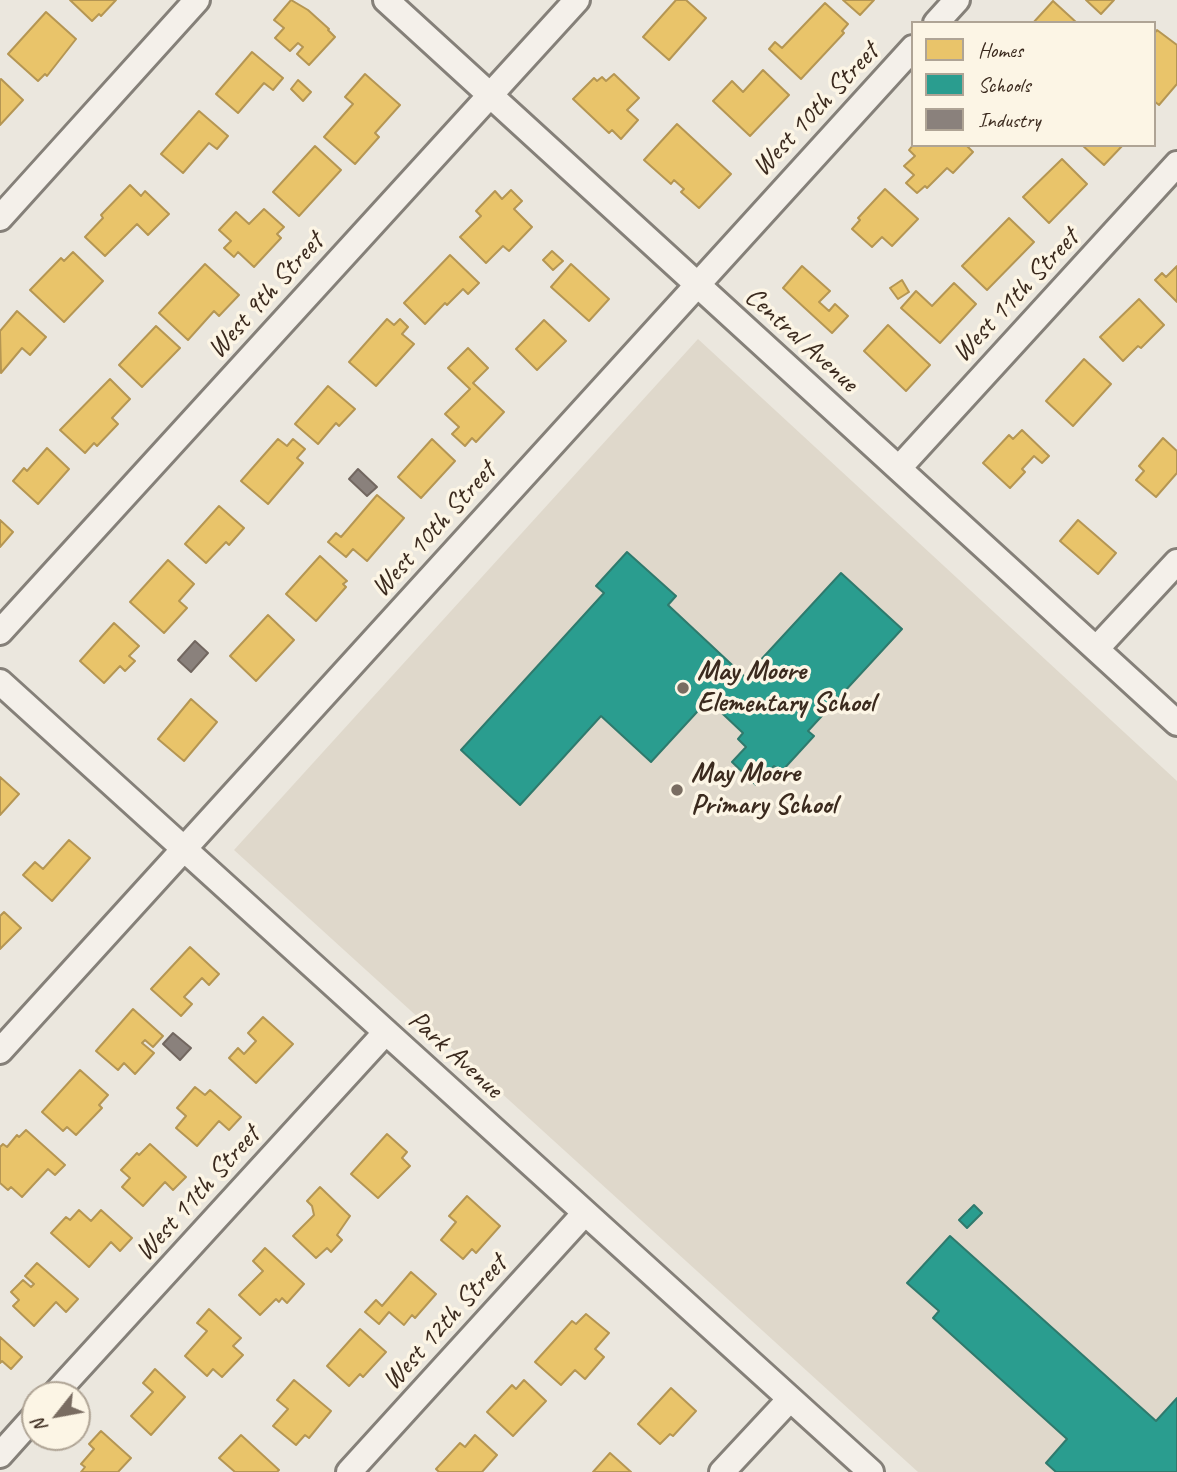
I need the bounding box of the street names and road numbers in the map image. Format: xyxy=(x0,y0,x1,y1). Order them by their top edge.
street label: West 10th Street xyxy=(746,36,886,184)
street label: West 11th Street xyxy=(946,222,1086,370)
street label: West 9th Street xyxy=(201,226,331,366)
street label: Central Avenue xyxy=(737,280,865,400)
street label: West 10th Street xyxy=(365,456,503,604)
street label: Park Avenue xyxy=(401,1004,509,1106)
street label: West 11th Street xyxy=(129,1120,267,1268)
street label: West 12th Street xyxy=(376,1249,514,1397)

